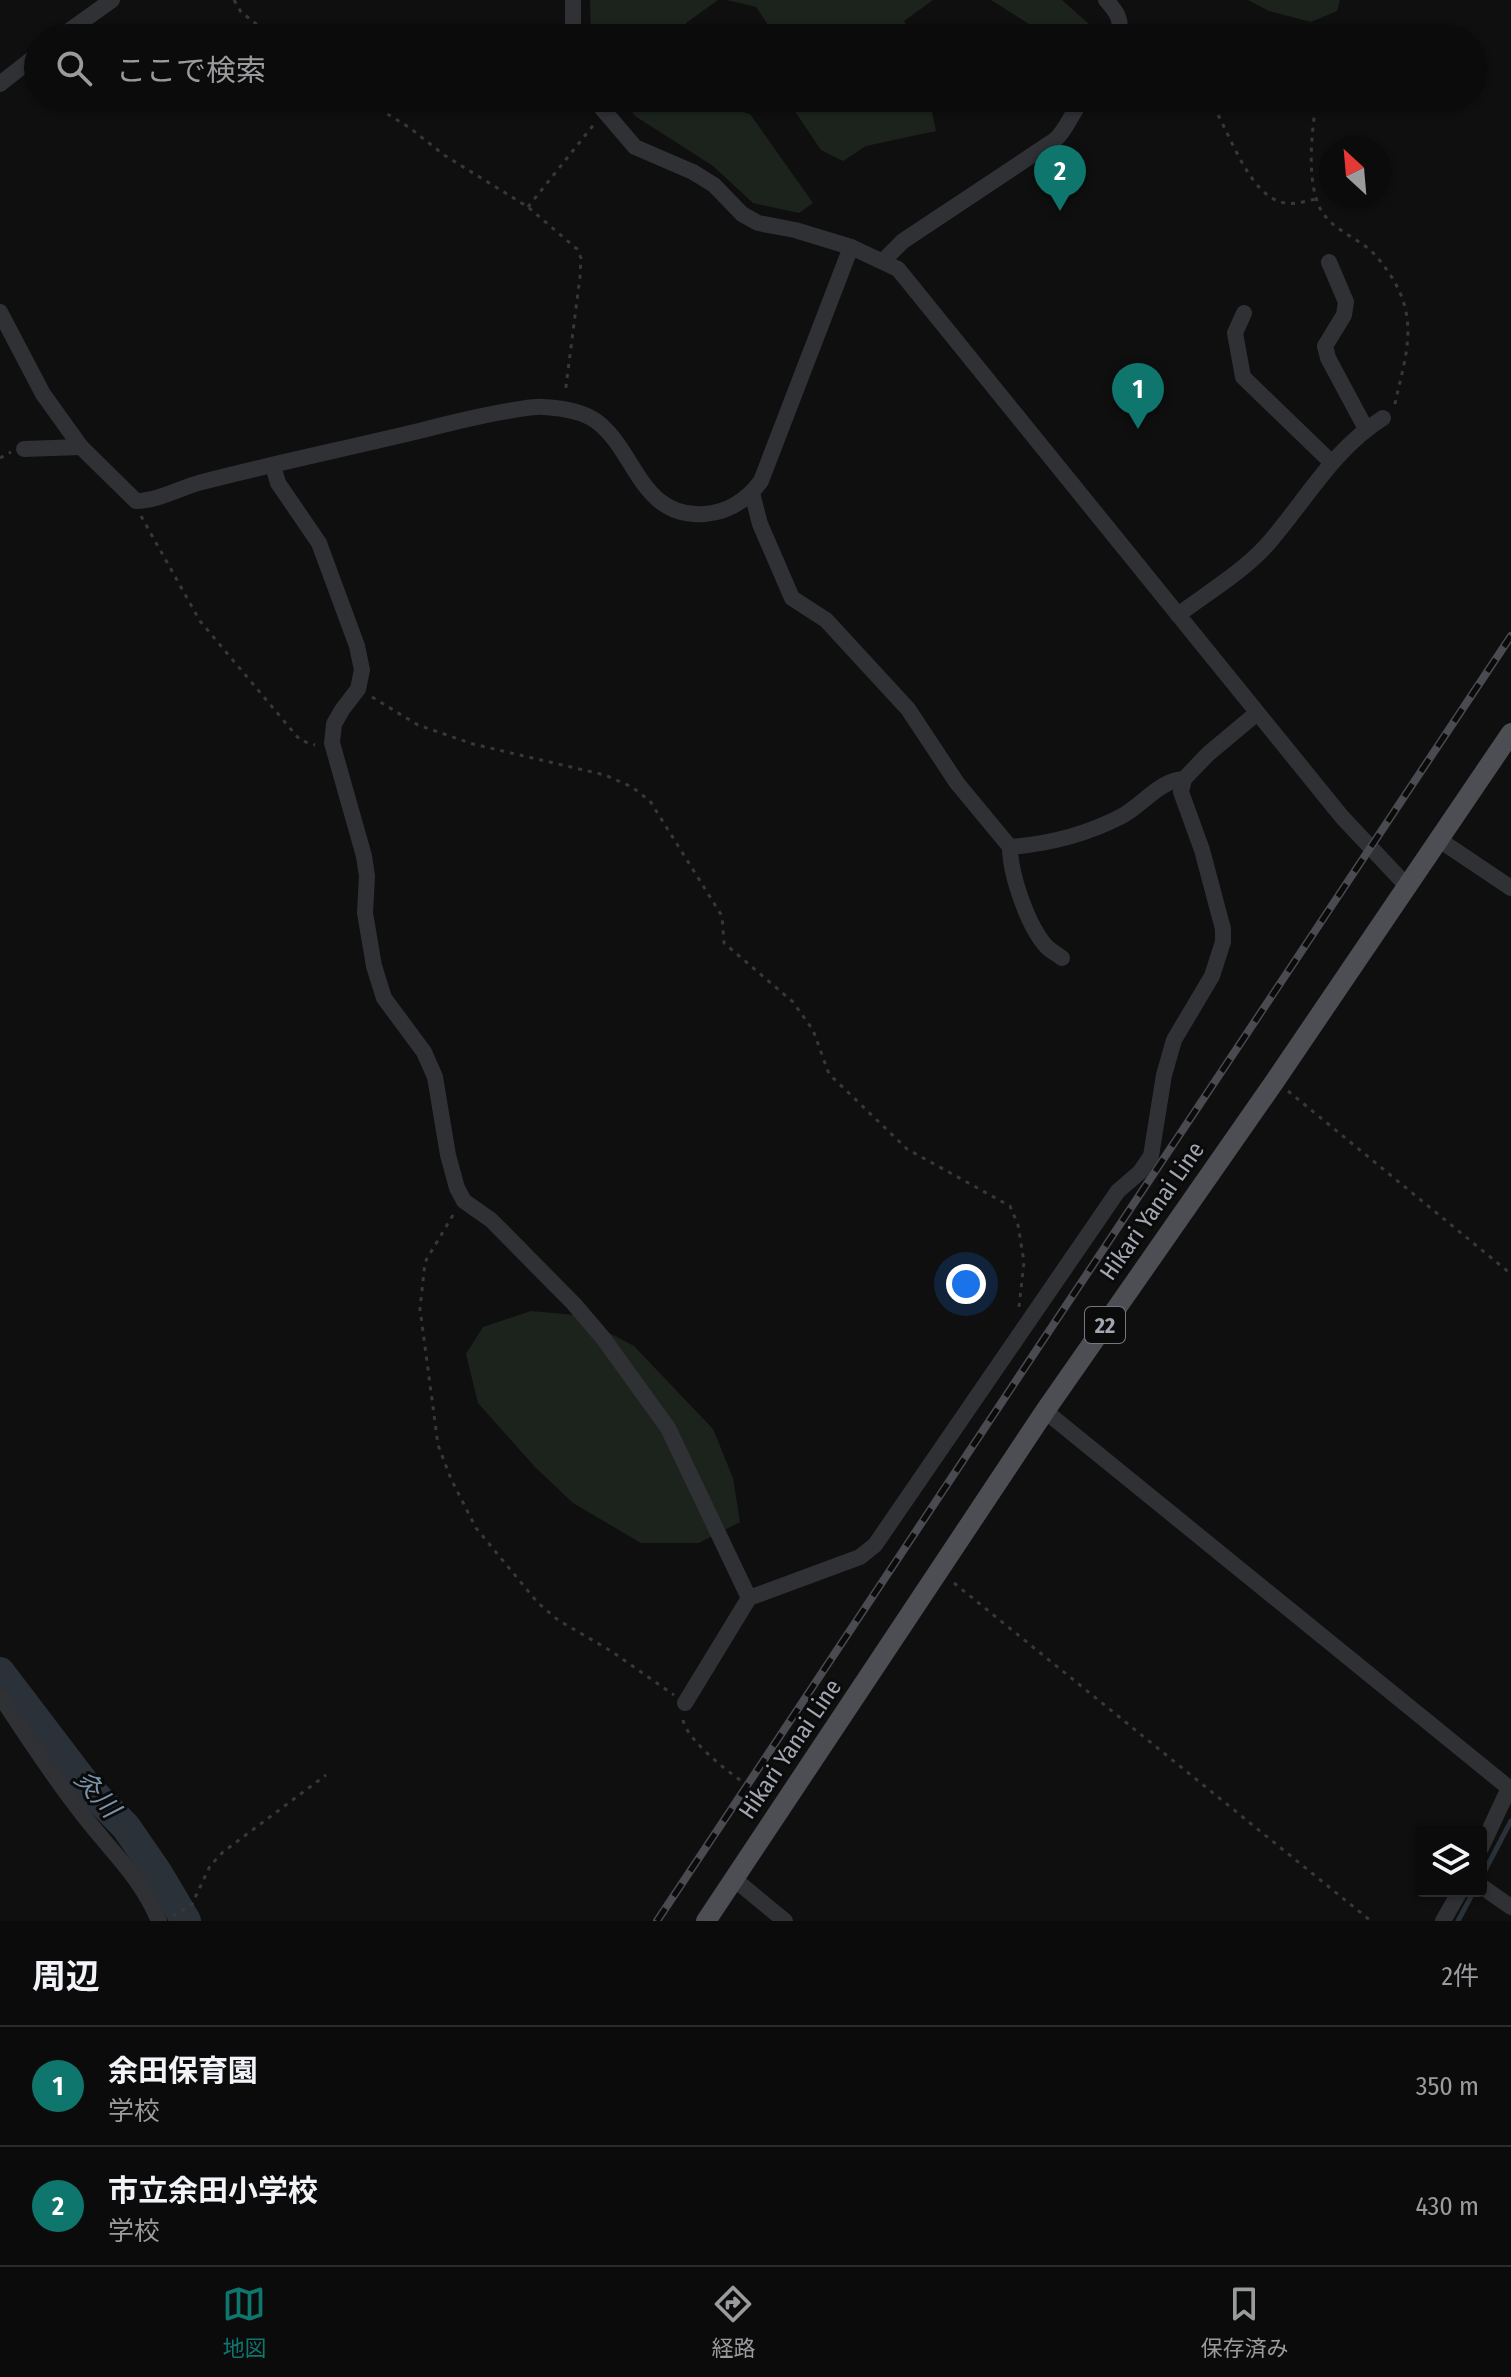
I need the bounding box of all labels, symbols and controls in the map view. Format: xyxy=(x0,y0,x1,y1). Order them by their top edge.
search box xyxy=(24,24,1487,112)
icon: search xyxy=(52,46,96,90)
text: ここで検索 xyxy=(116,53,266,89)
north arrow xyxy=(1319,136,1391,208)
pin: 2 xyxy=(1034,145,1086,211)
pin: 1 xyxy=(1112,363,1164,429)
street label: Hikari Yanai Line xyxy=(1094,1136,1210,1286)
your location xyxy=(946,1264,986,1304)
road number: 22 xyxy=(1085,1307,1125,1343)
street label: Hikari Yanai Line xyxy=(733,1674,847,1824)
water label: 灸川 xyxy=(68,1764,128,1826)
map controls xyxy=(1415,1825,1487,1897)
button: layers xyxy=(1415,1825,1487,1897)
text: 周辺 xyxy=(32,1956,100,1997)
text: 2件 xyxy=(1442,1961,1479,1992)
text: 余田保育園 xyxy=(108,2053,258,2089)
text: 1 xyxy=(53,2071,64,2102)
text: 350 m xyxy=(1416,2071,1479,2102)
text: 学校 xyxy=(108,2096,160,2127)
text: 市立余田小学校 xyxy=(108,2173,318,2209)
text: 2 xyxy=(52,2191,64,2222)
text: 430 m xyxy=(1415,2191,1479,2222)
text: 学校 xyxy=(108,2216,160,2247)
tab: 地図 xyxy=(222,2282,267,2362)
tab: 経路 xyxy=(711,2282,756,2362)
tab: 保存済み xyxy=(1200,2282,1289,2362)

